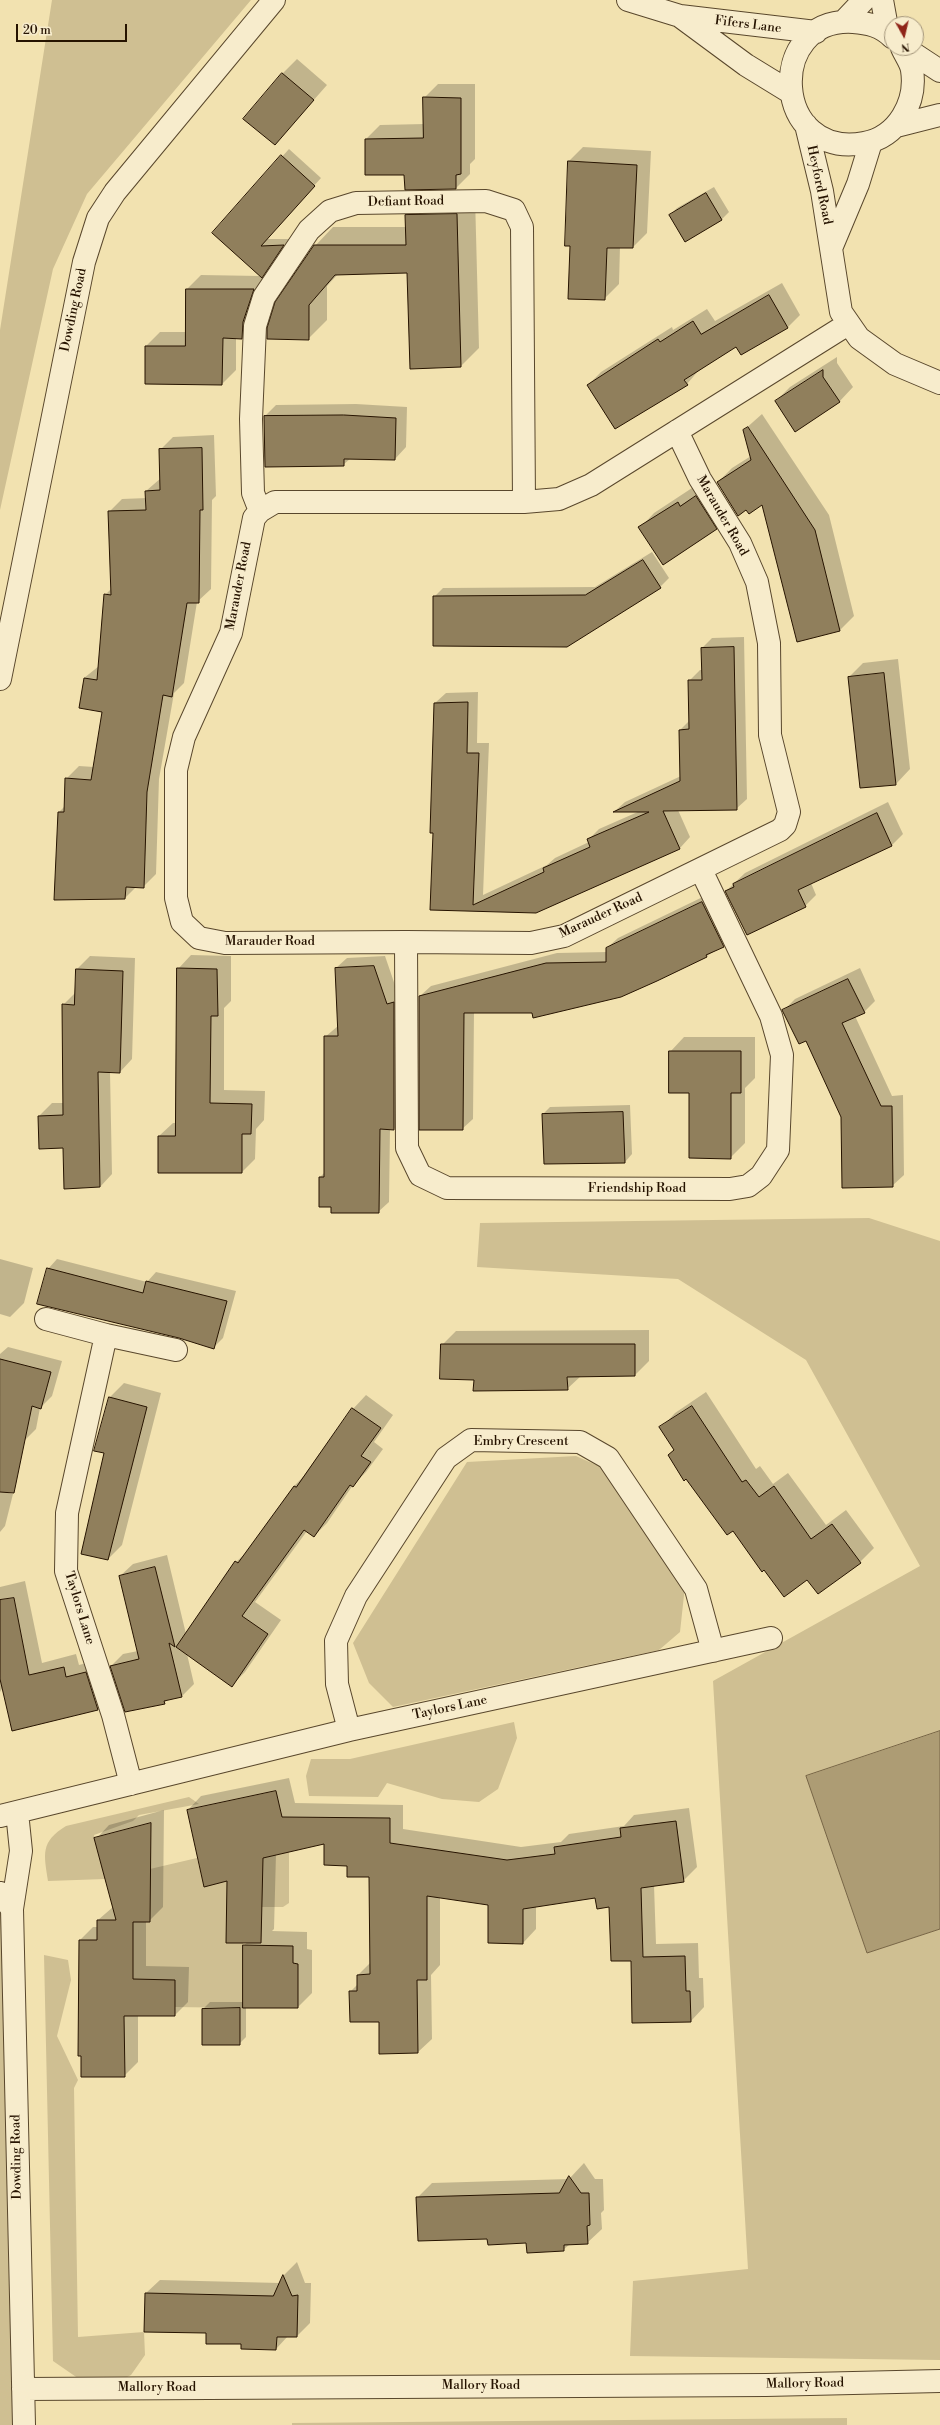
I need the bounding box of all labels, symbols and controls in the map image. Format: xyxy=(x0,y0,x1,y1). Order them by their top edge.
street label: Fifers Lane xyxy=(714,13,782,37)
scale bar xyxy=(18,16,129,42)
north arrow xyxy=(884,16,924,56)
text: 20 m xyxy=(23,23,51,38)
text: N xyxy=(900,39,911,54)
street label: Heyford Road xyxy=(803,144,835,226)
street label: Defiant Road xyxy=(368,194,444,210)
street label: Dowding Road xyxy=(58,267,90,353)
street label: Marauder Road xyxy=(693,473,751,559)
street label: Marauder Road xyxy=(223,540,255,632)
street label: Marauder Road xyxy=(557,890,645,942)
street label: Marauder Road xyxy=(225,934,315,950)
street label: Friendship Road xyxy=(588,1181,686,1197)
street label: Embry Crescent xyxy=(473,1434,569,1450)
street label: Taylors Lane xyxy=(60,1569,98,1647)
street label: Taylors Lane xyxy=(411,1692,489,1724)
street label: Dowding Road xyxy=(8,2114,26,2200)
street label: Mallory Road xyxy=(766,2376,844,2392)
street label: Mallory Road xyxy=(442,2378,520,2394)
street label: Mallory Road xyxy=(118,2380,196,2396)

